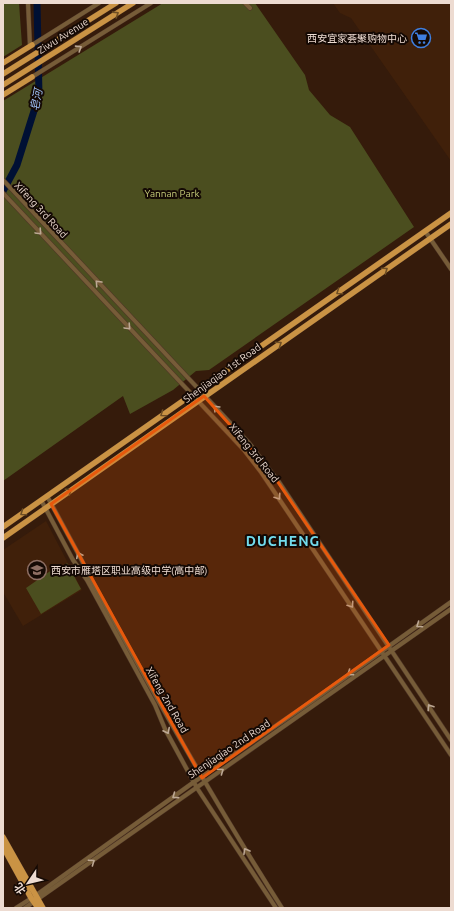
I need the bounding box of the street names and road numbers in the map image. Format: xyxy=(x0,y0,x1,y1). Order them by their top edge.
street label: Ziwu Avenue xyxy=(36,16,90,56)
street label: Xifeng 3rd Road xyxy=(12,180,70,240)
street label: Shenjiaqiao 1st Road xyxy=(181,341,263,405)
street label: Xifeng 3rd Road xyxy=(227,421,281,485)
street label: Xifeng 2nd Road xyxy=(144,665,190,735)
street label: Shenjiaqiao 2nd Road xyxy=(186,717,272,780)

